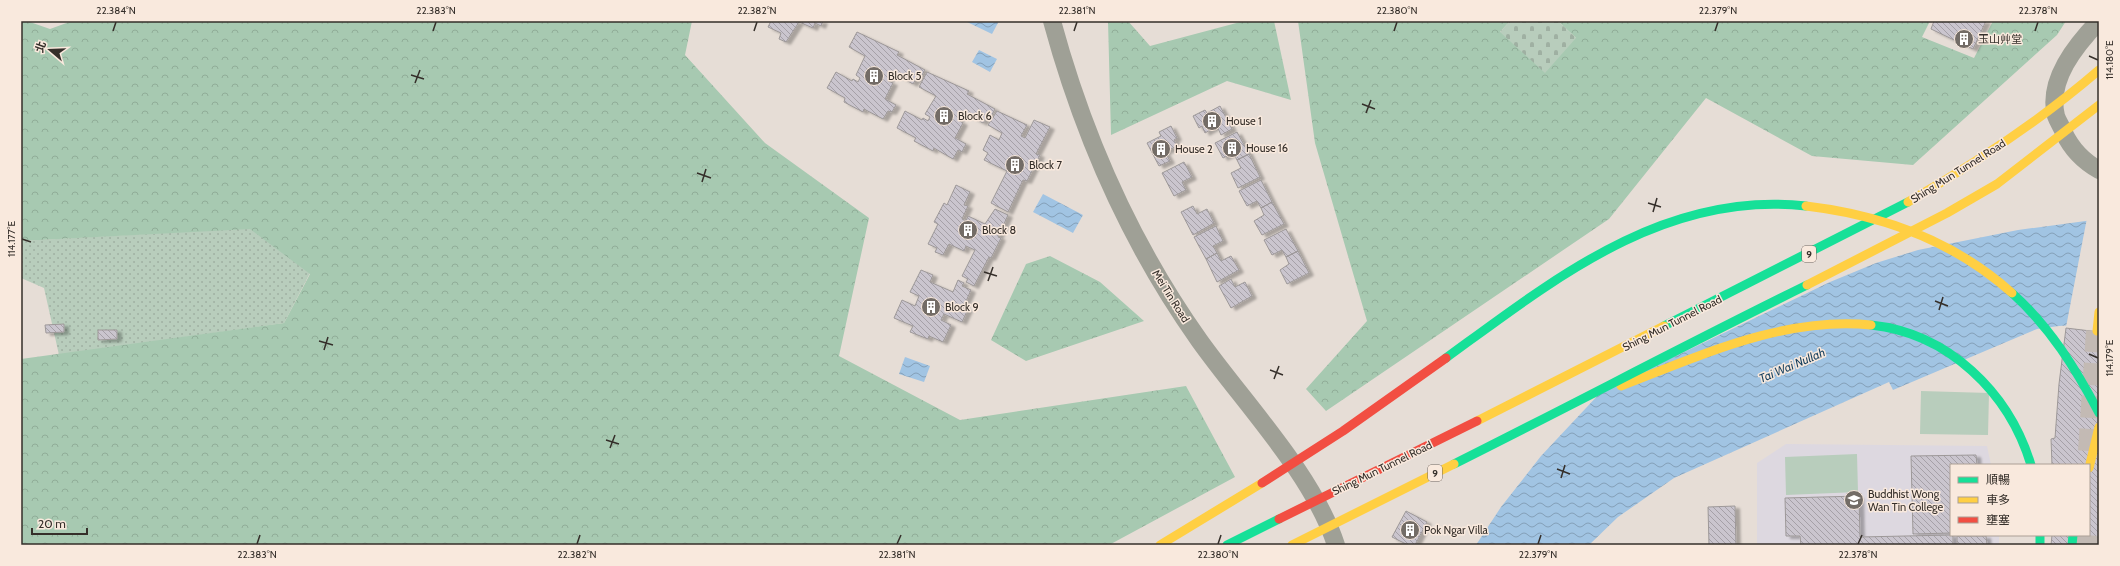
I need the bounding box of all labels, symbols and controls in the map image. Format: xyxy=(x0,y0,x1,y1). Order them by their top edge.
text: 22.384°N xyxy=(96,4,136,17)
text: 22.383°N xyxy=(416,4,456,17)
text: 22.382°N xyxy=(737,4,777,17)
text: 22.381°N xyxy=(1058,4,1096,17)
text: 22.380°N xyxy=(1377,4,1417,17)
text: 22.379°N xyxy=(1699,4,1737,17)
text: 22.378°N xyxy=(2018,4,2058,17)
building icon: 玉山艸堂 xyxy=(1953,28,1975,50)
north arrow xyxy=(30,30,70,70)
place label: 玉山艸堂 xyxy=(1978,32,2022,46)
text: 北 xyxy=(32,39,49,54)
text: 114.180°E xyxy=(2103,40,2116,79)
building icon: Block 5 xyxy=(863,65,885,87)
place label: Block 5 xyxy=(888,69,921,83)
building icon: Block 6 xyxy=(933,105,955,127)
place label: Block 6 xyxy=(958,109,992,123)
building icon: House 1 xyxy=(1201,110,1223,132)
place label: House 1 xyxy=(1226,114,1262,128)
street label: Shing Mun Tunnel Road xyxy=(1908,136,2008,206)
building icon: House 16 xyxy=(1221,137,1243,159)
building icon: House 2 xyxy=(1150,138,1172,160)
place label: House 16 xyxy=(1246,141,1288,155)
place label: House 2 xyxy=(1175,142,1213,156)
building icon: Block 7 xyxy=(1004,154,1026,176)
place label: Block 7 xyxy=(1029,158,1062,172)
building icon: Block 8 xyxy=(957,219,979,241)
text: 114.177°E xyxy=(5,221,18,257)
place label: Block 8 xyxy=(982,223,1016,237)
road number: 9 xyxy=(1802,246,1816,262)
street label: Mei Tin Road xyxy=(1149,267,1193,325)
street label: Shing Mun Tunnel Road xyxy=(1620,292,1724,354)
building icon: Block 9 xyxy=(920,296,942,318)
place label: Block 9 xyxy=(945,300,979,314)
text: 114.179°E xyxy=(2103,339,2116,376)
water label: Tai Wai Nullah xyxy=(1757,344,1827,386)
street label: Shing Mun Tunnel Road xyxy=(1330,438,1434,498)
legend xyxy=(1950,464,2090,536)
road number: 9 xyxy=(1428,465,1442,481)
text: 順暢 xyxy=(1986,472,2010,487)
place label: Buddhist Wong Wan Tin College xyxy=(1868,487,1944,514)
school or university icon: Buddhist Wong Wan Tin College xyxy=(1843,489,1865,511)
text: 車多 xyxy=(1986,492,2010,507)
scale bar xyxy=(32,510,87,536)
text: 壅塞 xyxy=(1986,512,2010,527)
text: 20 m xyxy=(38,516,66,531)
building icon: Pok Ngar Villa xyxy=(1399,519,1421,541)
place label: Pok Ngar Villa xyxy=(1424,523,1489,537)
text: 22.383°N xyxy=(237,548,277,561)
text: 22.382°N xyxy=(557,548,597,561)
text: 22.381°N xyxy=(878,548,916,561)
text: 22.380°N xyxy=(1198,548,1238,561)
text: 22.379°N xyxy=(1519,548,1557,561)
text: 22.378°N xyxy=(1838,548,1878,561)

